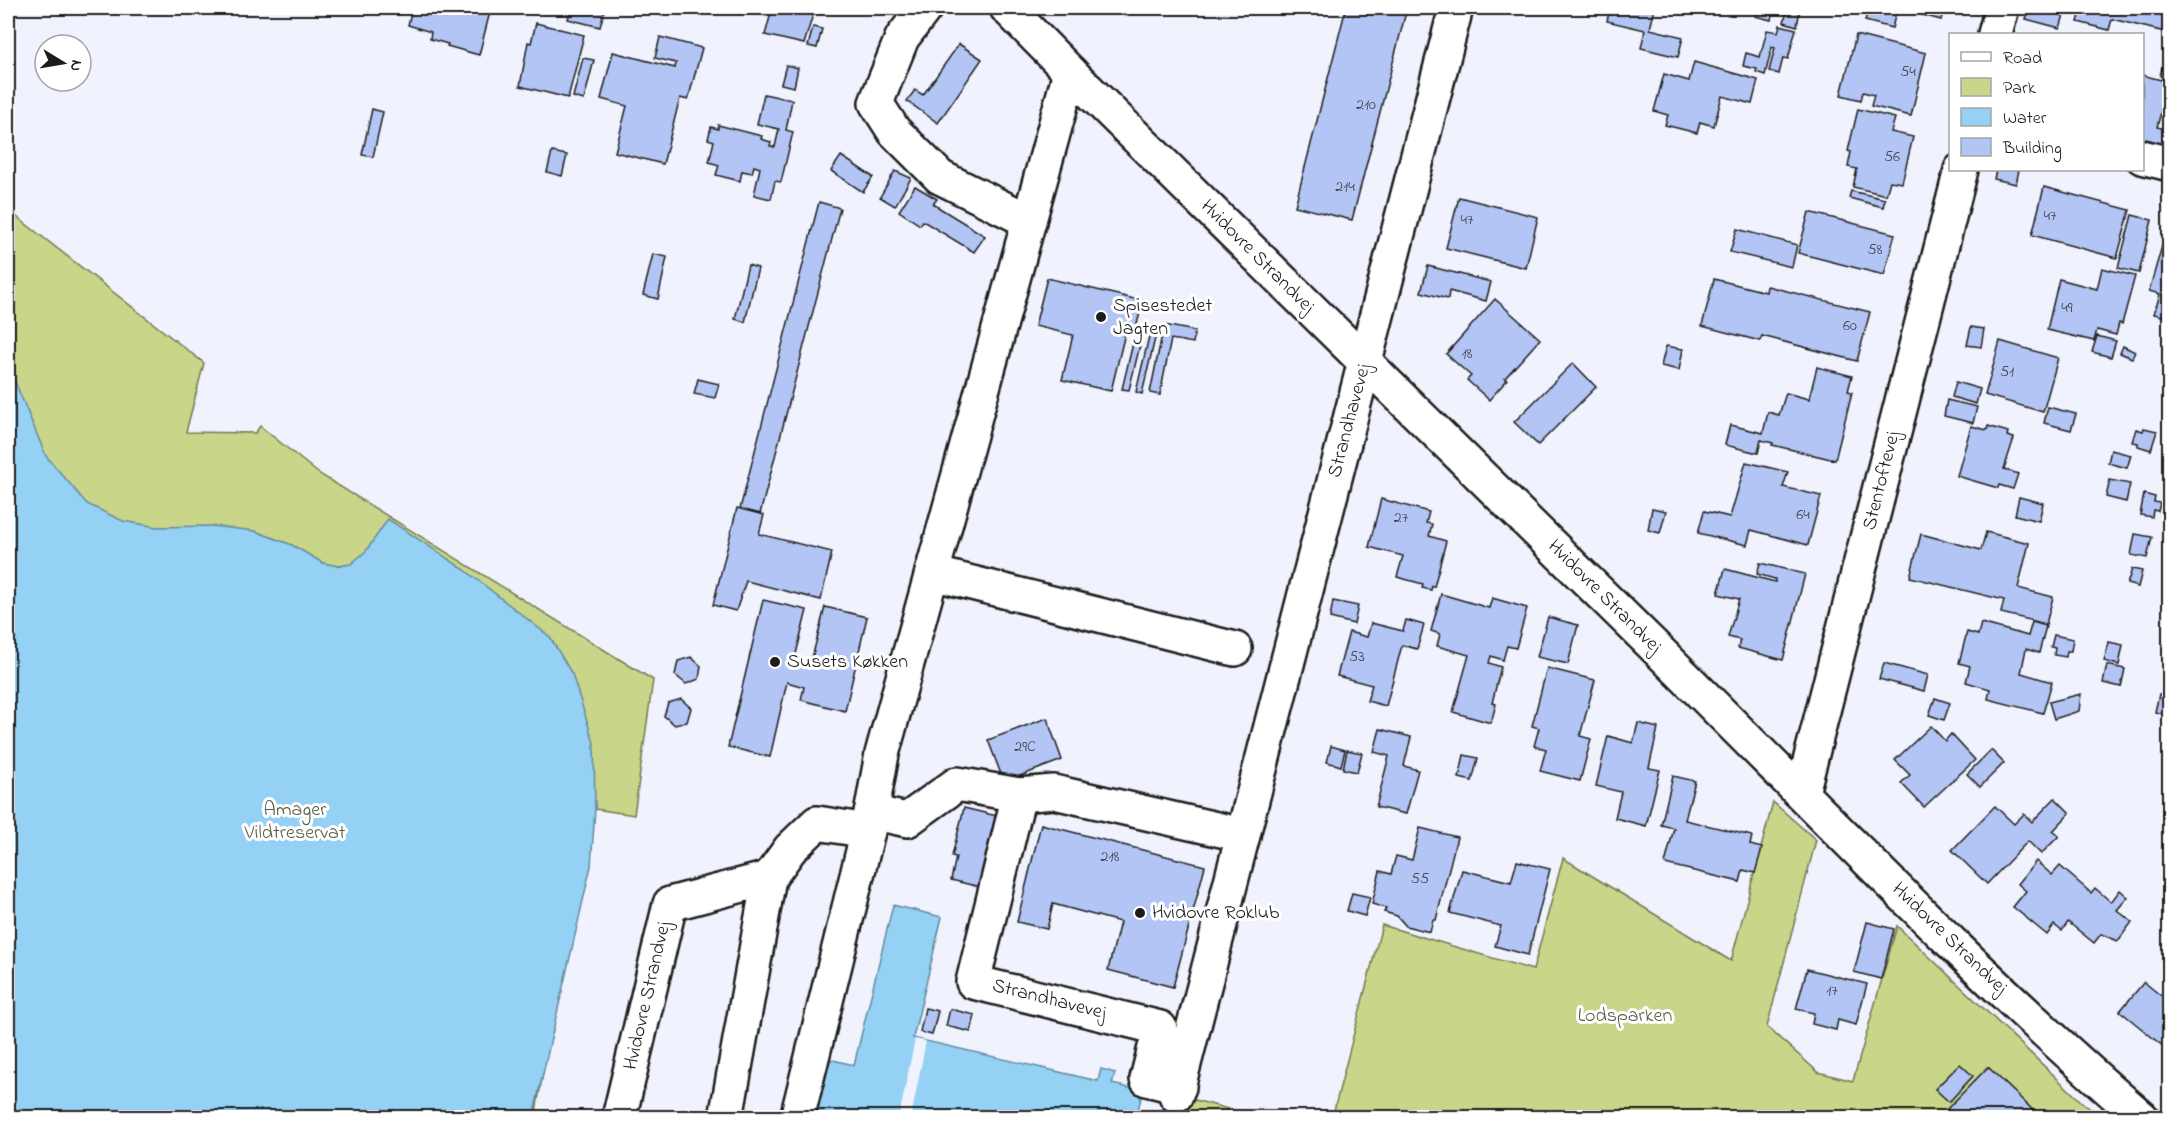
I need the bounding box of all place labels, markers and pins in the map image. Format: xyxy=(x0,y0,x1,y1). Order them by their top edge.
place label: Spisestedet Jagten xyxy=(1113,292,1213,345)
marker: Spisestedet Jagten xyxy=(1094,310,1108,324)
place label: Susets Køkken xyxy=(787,648,908,677)
marker: Susets Køkken xyxy=(768,655,782,669)
place label: Hvidovre Roklub xyxy=(1152,899,1280,928)
marker: Hvidovre Roklub xyxy=(1133,906,1147,920)

